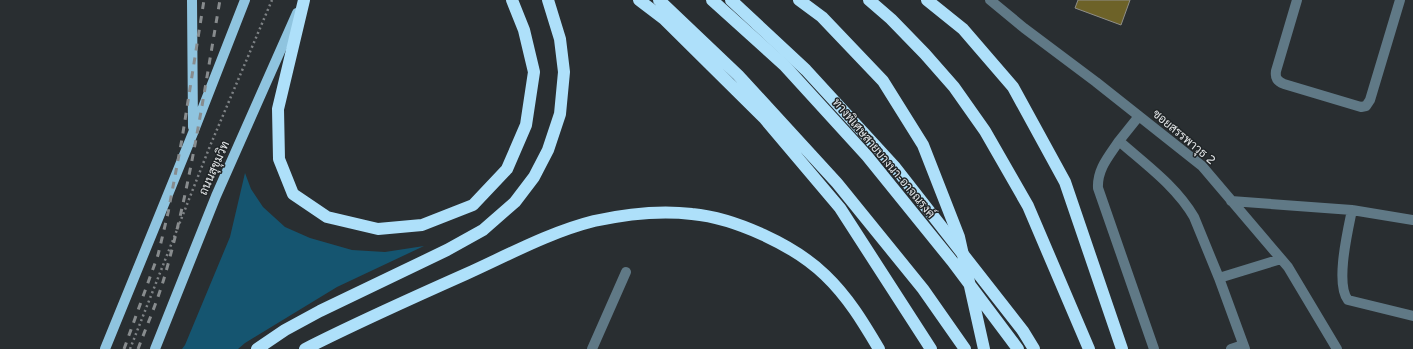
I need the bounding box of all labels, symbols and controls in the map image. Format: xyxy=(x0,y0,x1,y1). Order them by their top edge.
street label: ทางพิเศษสายบางนา-อาจณรงค์ xyxy=(830,95,939,221)
street label: ซอยสรรพาวุธ 2 xyxy=(1148,107,1218,169)
street label: ถนนสุขุมวิท xyxy=(196,139,234,198)

